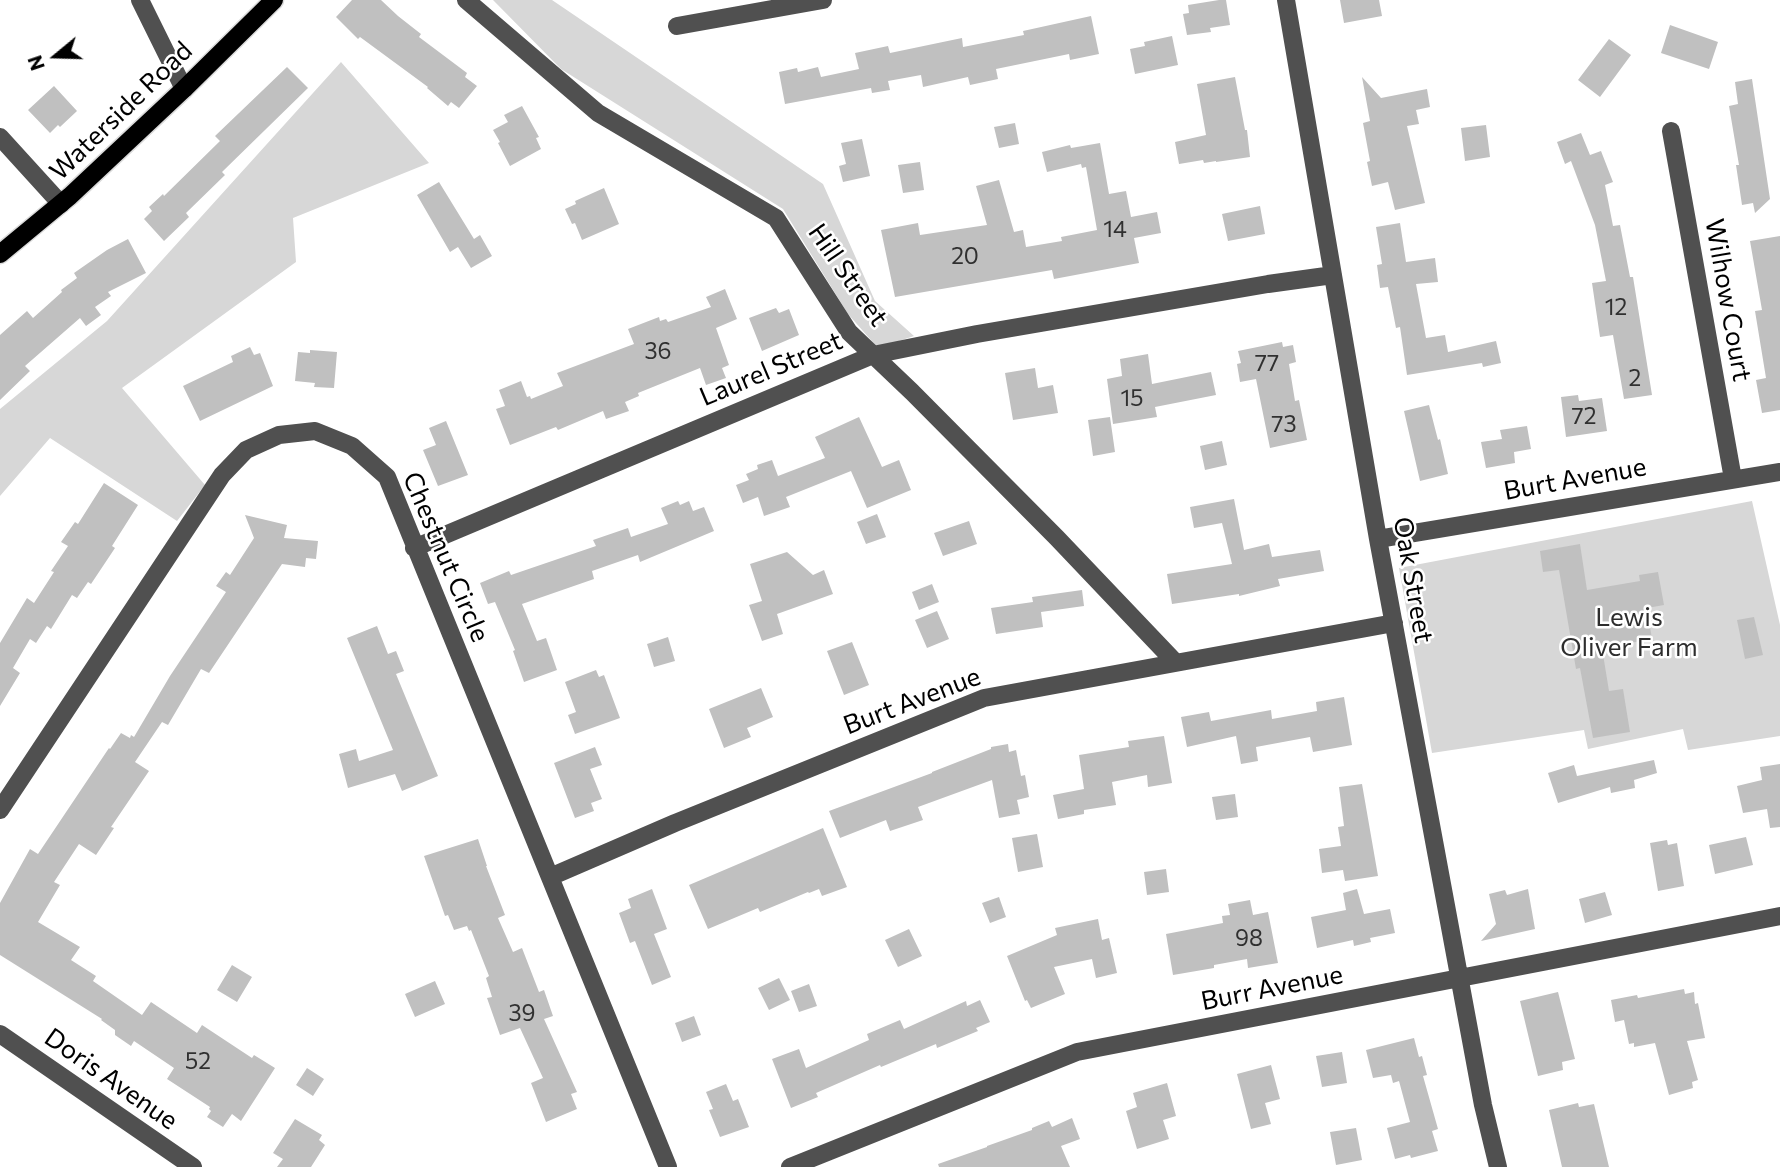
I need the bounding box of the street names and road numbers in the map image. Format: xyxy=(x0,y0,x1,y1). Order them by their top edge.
street label: Waterside Road xyxy=(43,35,199,187)
street label: Wilhow Court xyxy=(1698,216,1758,384)
street label: Hill Street xyxy=(801,218,895,332)
street label: Laurel Street xyxy=(695,325,847,413)
street label: Burt Avenue xyxy=(1501,451,1649,507)
street label: Chestnut Circle xyxy=(396,467,496,647)
street label: Oak Street xyxy=(1387,515,1439,645)
street label: Burt Avenue xyxy=(839,661,985,741)
street label: Burr Avenue xyxy=(1198,959,1346,1017)
street label: Doris Avenue xyxy=(38,1022,184,1136)

